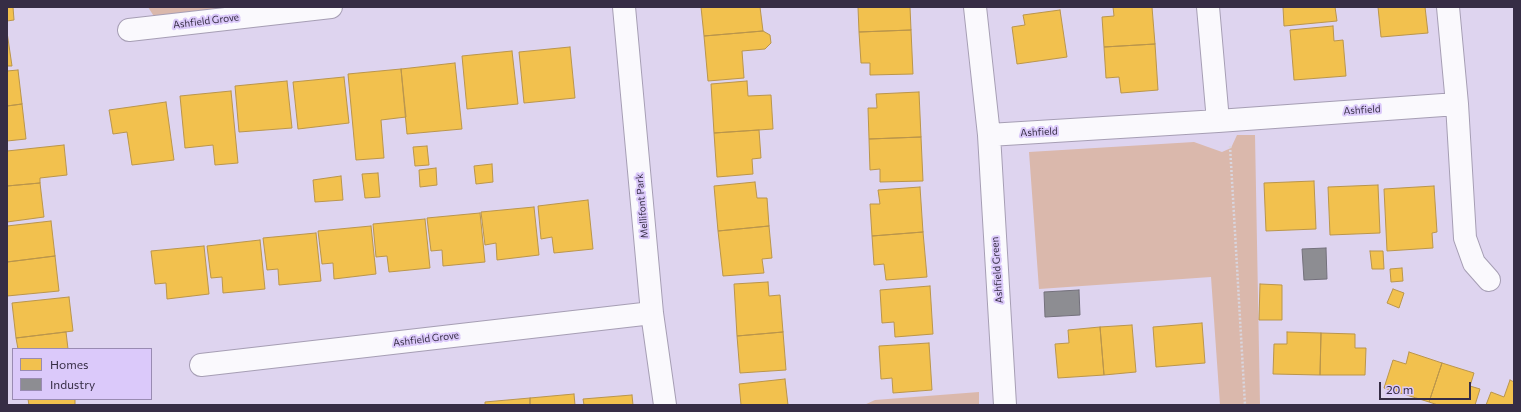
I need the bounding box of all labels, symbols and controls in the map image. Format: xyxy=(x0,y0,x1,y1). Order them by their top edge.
street label: Ashfield Grove xyxy=(172,11,240,31)
street label: Ashfield xyxy=(1343,103,1381,117)
street label: Ashfield xyxy=(1020,125,1058,139)
street label: Mellifont Park xyxy=(633,173,651,239)
street label: Ashfield Green xyxy=(989,236,1005,304)
street label: Ashfield Grove xyxy=(392,329,460,349)
legend xyxy=(12,348,152,400)
text: Homes xyxy=(50,357,88,371)
scale bar xyxy=(1381,374,1473,400)
text: Industry xyxy=(50,377,95,391)
text: 20 m xyxy=(1386,382,1413,396)

